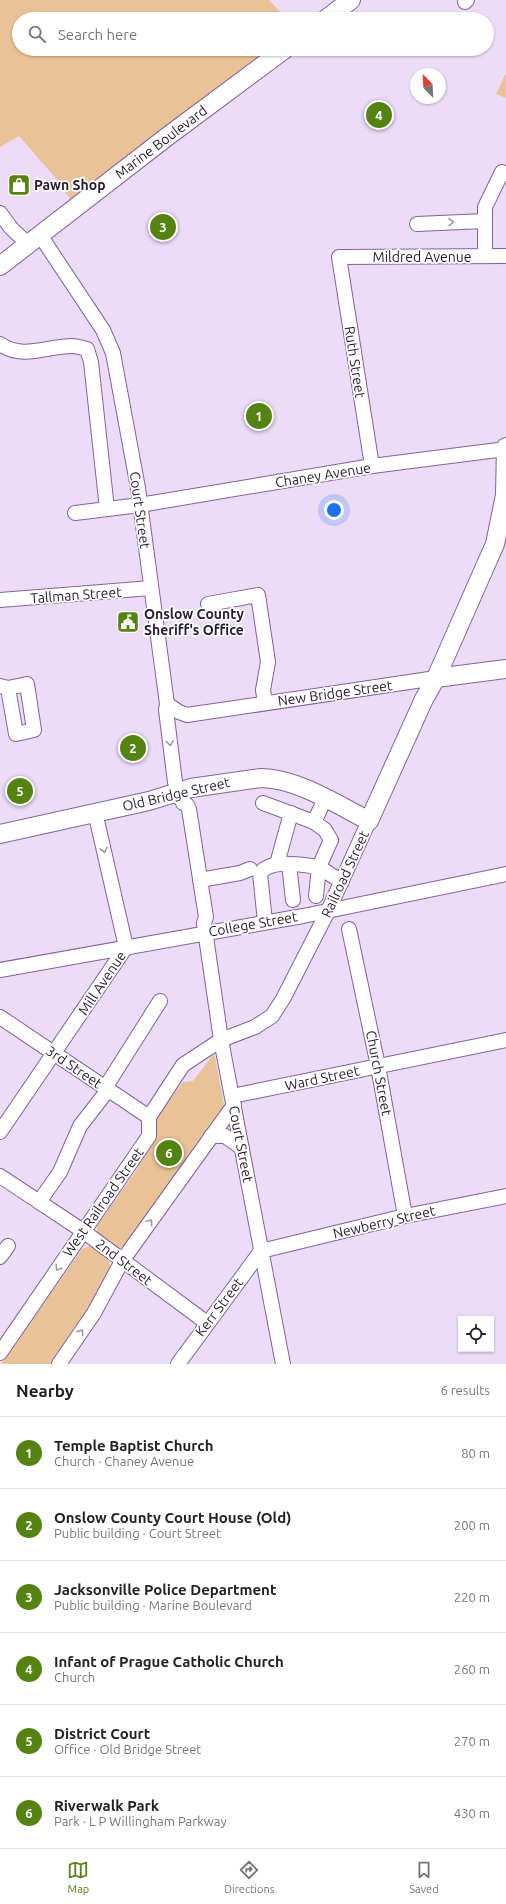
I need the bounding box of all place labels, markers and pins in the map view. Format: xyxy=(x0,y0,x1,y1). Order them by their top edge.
pin: 4 xyxy=(366,100,392,130)
shop icon: Pawn Shop xyxy=(6,172,32,198)
place label: Pawn Shop xyxy=(34,177,106,193)
pin: 3 xyxy=(150,212,176,242)
pin: 1 xyxy=(246,401,272,431)
place label: Onslow County Sheriff's Office xyxy=(144,606,244,638)
public building icon: Onslow County Sheriff's Office xyxy=(115,609,141,635)
pin: 2 xyxy=(120,733,146,763)
pin: 5 xyxy=(7,776,33,806)
pin: 6 xyxy=(156,1138,182,1168)

